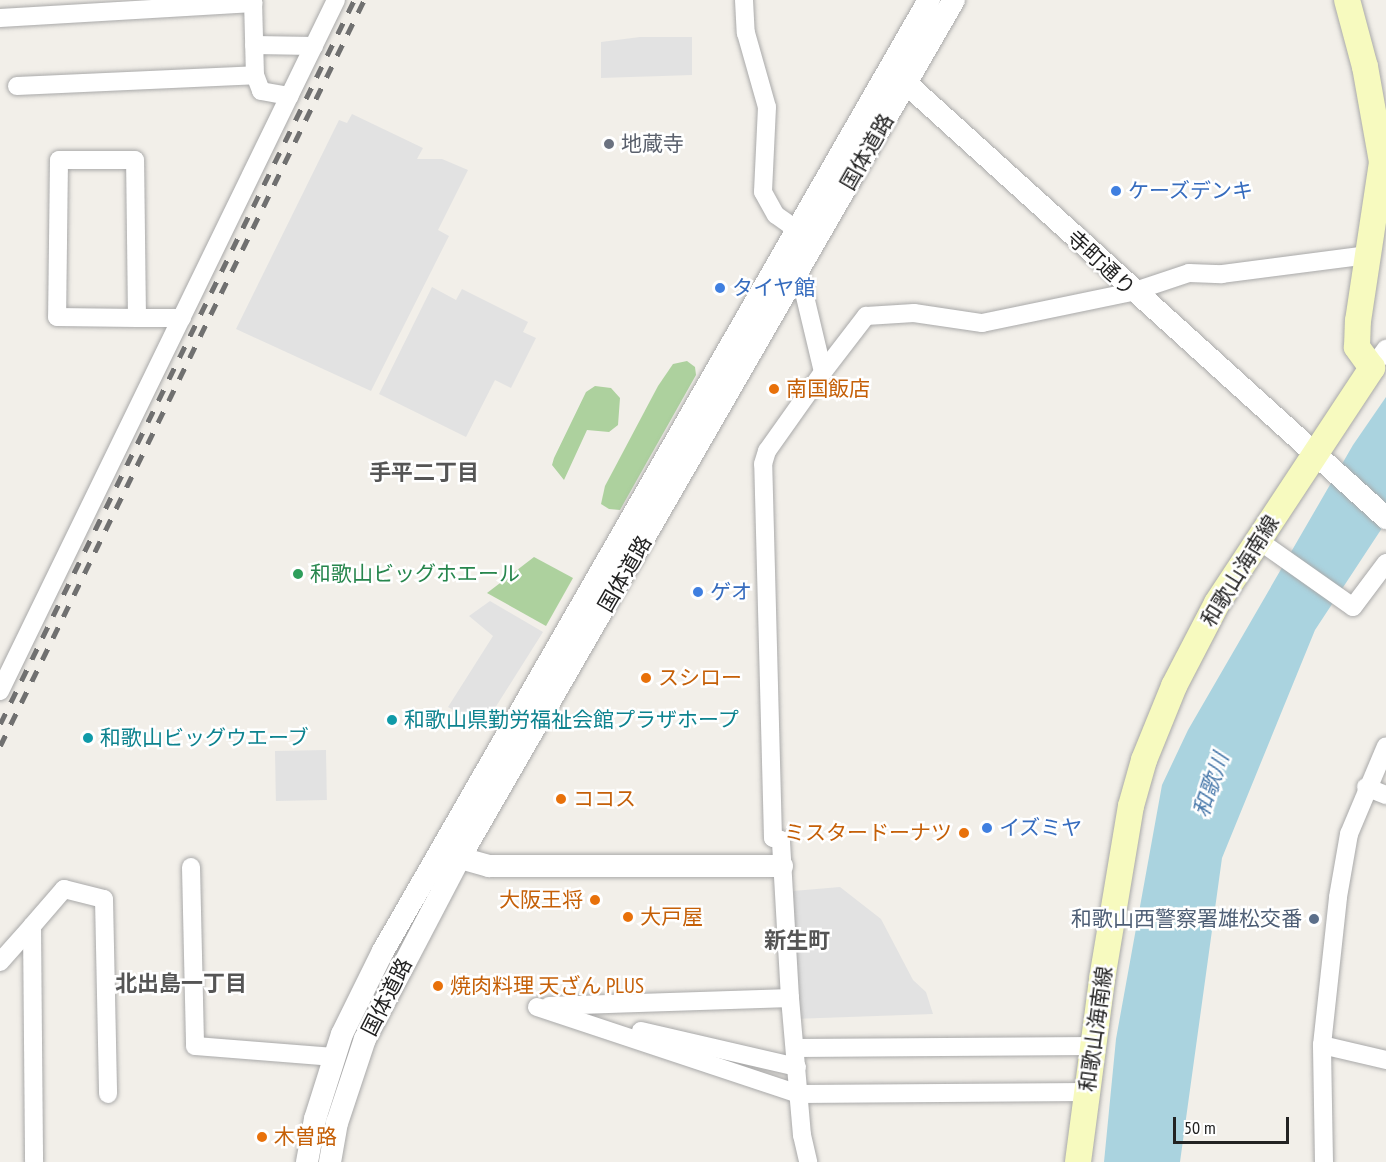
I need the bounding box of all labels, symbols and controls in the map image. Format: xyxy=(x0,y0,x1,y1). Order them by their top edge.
street label: 国体道路 xyxy=(835,109,899,195)
place label: 地蔵寺 xyxy=(621,131,684,157)
marker: 地蔵寺 xyxy=(602,137,616,151)
place label: ケーズデンキ xyxy=(1128,178,1254,204)
marker: ケーズデンキ xyxy=(1109,184,1123,198)
street label: 寺町通り xyxy=(1062,225,1140,301)
place label: タイヤ館 xyxy=(732,275,816,301)
marker: タイヤ館 xyxy=(713,281,727,295)
place label: 南国飯店 xyxy=(786,376,870,402)
marker: 南国飯店 xyxy=(767,382,781,396)
district label: 手平二丁目 xyxy=(369,460,479,486)
street label: 和歌山海南線 xyxy=(1196,511,1284,631)
street label: 国体道路 xyxy=(593,531,657,617)
place label: 和歌山ビッグホエール xyxy=(310,561,520,587)
marker: 和歌山ビッグホエール xyxy=(291,567,305,581)
place label: ゲオ xyxy=(710,579,752,605)
marker: ゲオ xyxy=(691,585,705,599)
place label: スシロー xyxy=(658,665,742,691)
marker: スシロー xyxy=(639,671,653,685)
place label: 和歌山県勤労福祉会館プラザホープ xyxy=(404,707,740,733)
marker: 和歌山県勤労福祉会館プラザホープ xyxy=(385,713,399,727)
place label: 和歌山ビッグウエーブ xyxy=(100,725,310,751)
marker: 和歌山ビッグウエーブ xyxy=(81,731,95,745)
water label: 和歌川 xyxy=(1188,750,1234,820)
place label: ココス xyxy=(573,786,636,812)
marker: ココス xyxy=(554,792,568,806)
place label: イズミヤ xyxy=(999,815,1083,841)
place label: ミスタードーナツ xyxy=(784,820,952,846)
marker: イズミヤ xyxy=(980,821,994,835)
marker: ミスタードーナツ xyxy=(957,826,971,840)
place label: 大阪王将 xyxy=(499,887,583,913)
marker: 大阪王将 xyxy=(588,893,602,907)
place label: 大戸屋 xyxy=(640,904,703,930)
place label: 和歌山西警察署雄松交番 xyxy=(1071,906,1302,932)
marker: 大戸屋 xyxy=(621,910,635,924)
marker: 和歌山西警察署雄松交番 xyxy=(1307,912,1321,926)
district label: 新生町 xyxy=(764,928,830,954)
street label: 国体道路 xyxy=(357,954,417,1040)
street label: 和歌山海南線 xyxy=(1075,965,1117,1093)
district label: 北出島一丁目 xyxy=(115,971,247,997)
place label: 焼肉料理 天ざん PLUS xyxy=(450,973,644,999)
marker: 焼肉料理 天ざん PLUS xyxy=(431,979,445,993)
scale bar xyxy=(1176,1105,1292,1143)
text: 50 m xyxy=(1184,1116,1216,1139)
place label: 木曽路 xyxy=(274,1124,337,1150)
marker: 木曽路 xyxy=(255,1130,269,1144)

